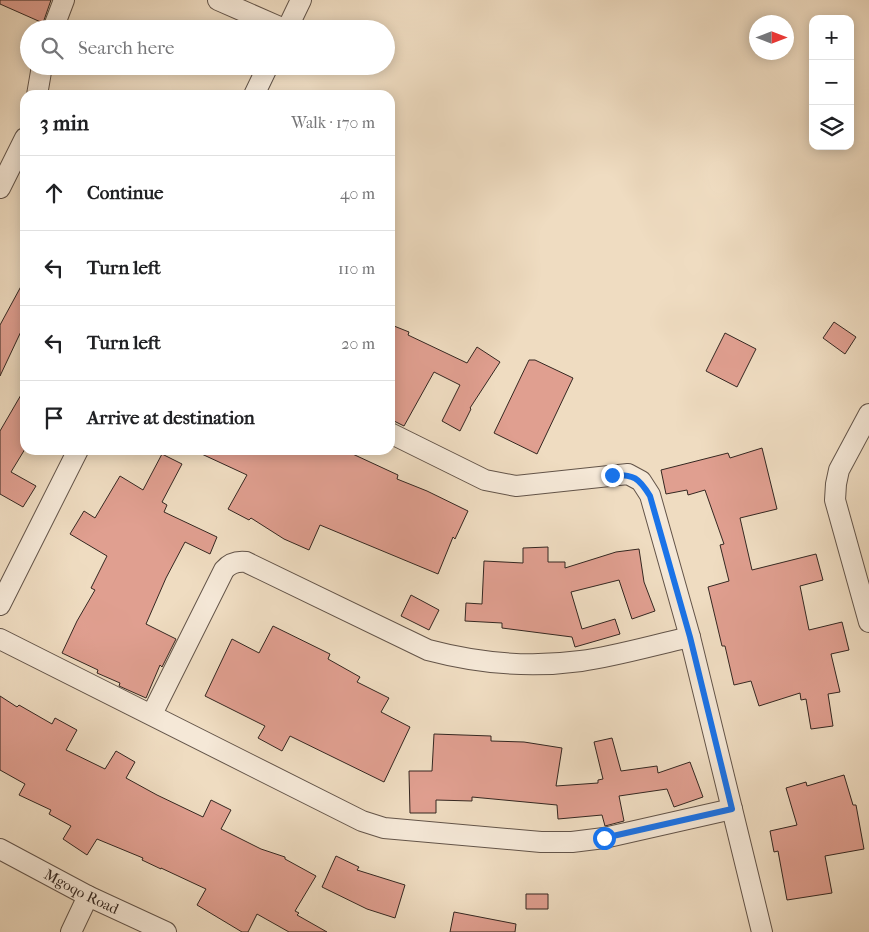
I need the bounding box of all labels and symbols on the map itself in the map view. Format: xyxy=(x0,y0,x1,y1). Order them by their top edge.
north arrow xyxy=(749,15,794,60)
route end xyxy=(601,464,624,487)
route start xyxy=(593,827,616,850)
street label: Mgoqo Road xyxy=(41,865,122,918)

